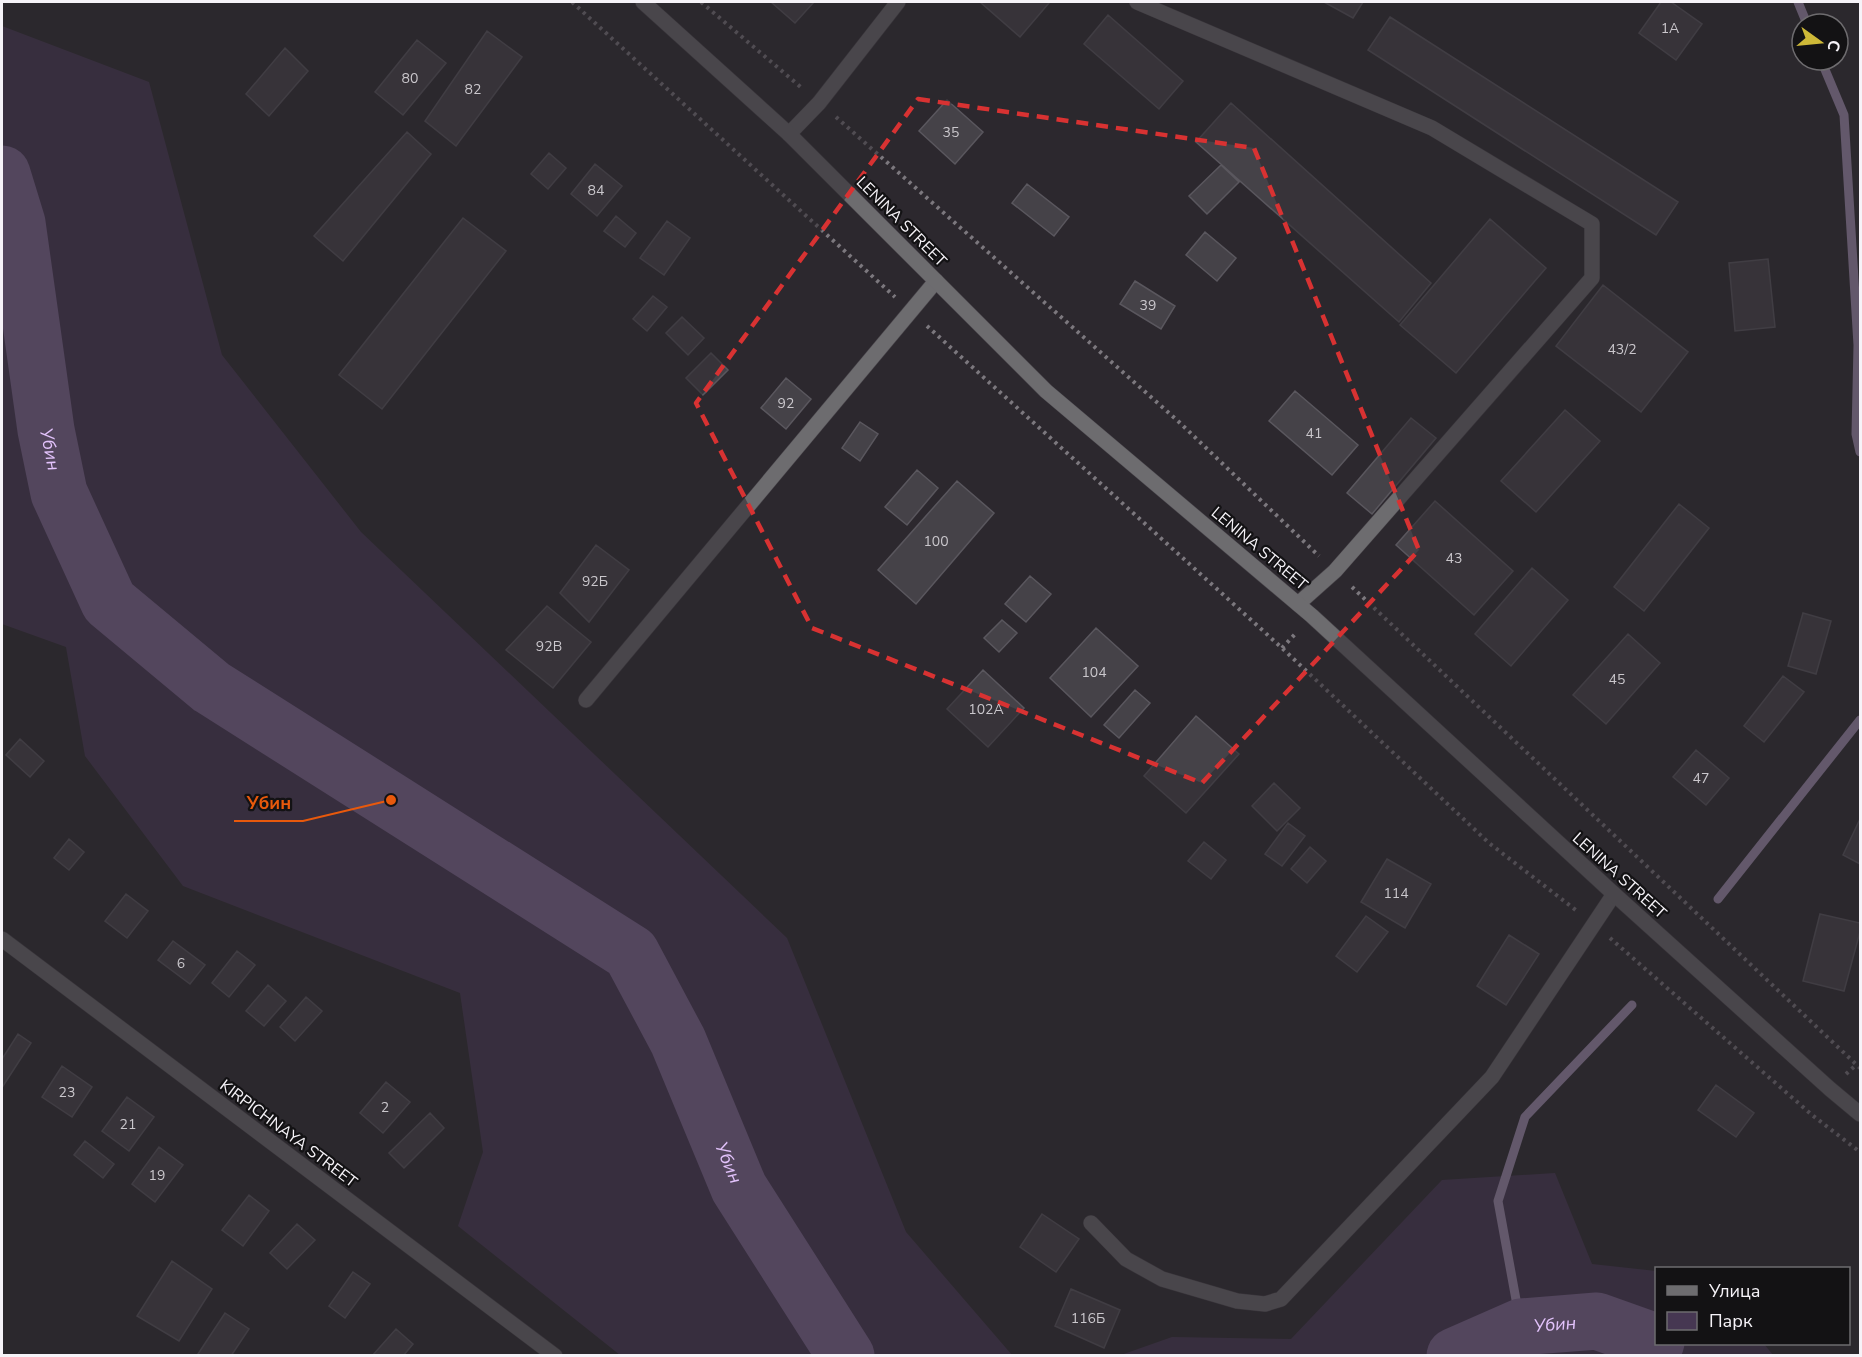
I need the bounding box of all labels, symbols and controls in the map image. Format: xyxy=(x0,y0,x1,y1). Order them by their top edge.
north arrow xyxy=(1790,12,1850,72)
house number: 1А xyxy=(1661,19,1679,38)
text: С xyxy=(1821,38,1846,54)
house number: 80 xyxy=(402,69,418,88)
house number: 82 xyxy=(465,80,481,99)
house number: 35 xyxy=(943,123,959,142)
street label: LENINA STREET xyxy=(851,172,952,272)
house number: 84 xyxy=(588,181,604,200)
house number: 39 xyxy=(1140,296,1156,315)
house number: 43/2 xyxy=(1607,340,1637,359)
house number: 92 xyxy=(778,394,794,413)
house number: 41 xyxy=(1306,424,1322,443)
water label: Убин xyxy=(34,426,66,473)
street label: LENINA STREET xyxy=(1206,502,1313,596)
house number: 100 xyxy=(923,532,949,551)
house number: 43 xyxy=(1446,549,1462,568)
house number: 92Б xyxy=(582,572,608,591)
house number: 92В xyxy=(536,637,562,656)
house number: 104 xyxy=(1081,663,1107,682)
house number: 45 xyxy=(1609,670,1625,689)
house number: 102А xyxy=(968,700,1004,719)
house number: 47 xyxy=(1693,769,1709,788)
callout: Убин xyxy=(234,785,303,821)
text: Убин xyxy=(246,791,291,815)
street label: LENINA STREET xyxy=(1568,828,1671,924)
house number: 114 xyxy=(1383,884,1409,903)
house number: 6 xyxy=(177,954,185,973)
street label: KIRPICHNAYA STREET xyxy=(215,1075,362,1193)
house number: 23 xyxy=(59,1083,75,1102)
house number: 2 xyxy=(381,1098,389,1117)
house number: 21 xyxy=(120,1115,136,1134)
water label: Убин xyxy=(709,1138,748,1187)
house number: 19 xyxy=(149,1166,165,1185)
legend xyxy=(1655,1267,1850,1345)
text: Улица xyxy=(1708,1279,1760,1303)
house number: 116Б xyxy=(1071,1309,1105,1328)
text: Парк xyxy=(1709,1309,1753,1333)
water label: Убин xyxy=(1532,1311,1577,1338)

